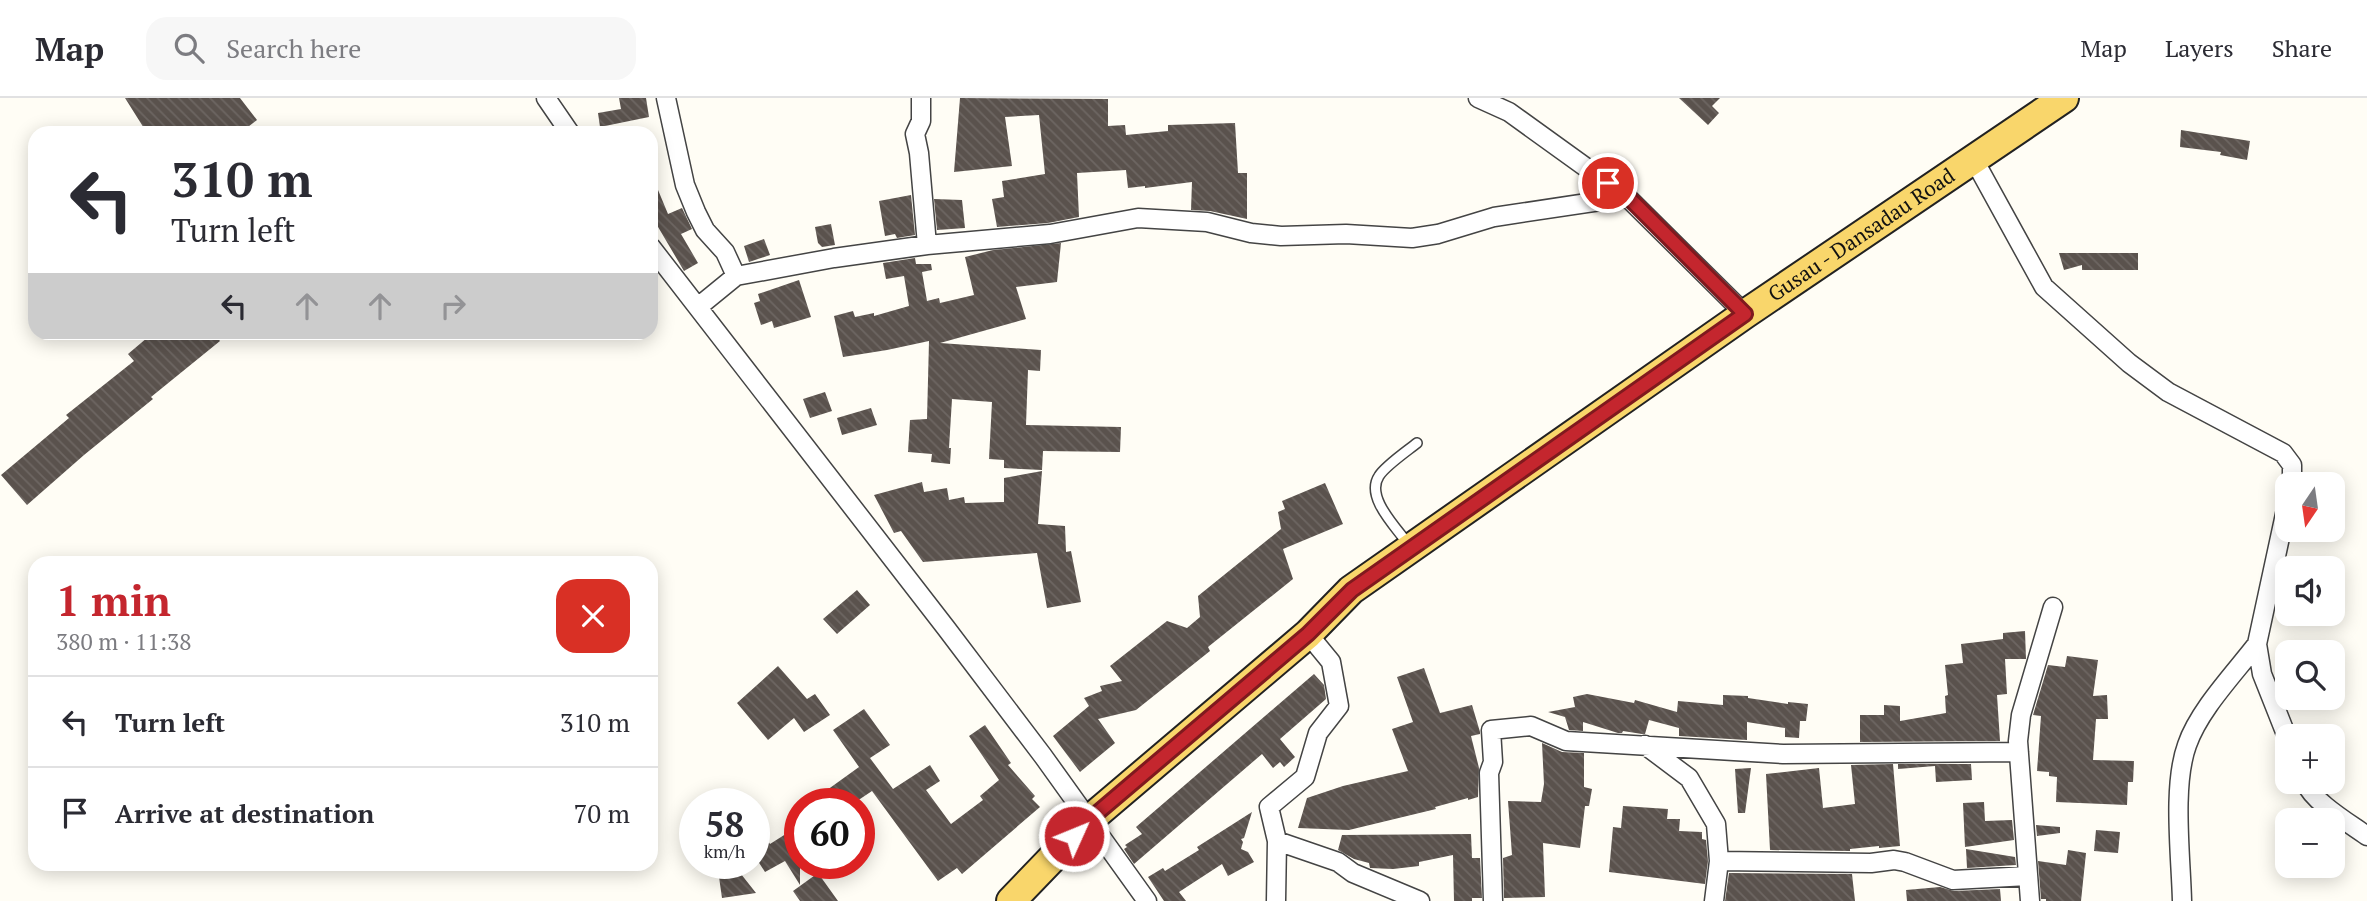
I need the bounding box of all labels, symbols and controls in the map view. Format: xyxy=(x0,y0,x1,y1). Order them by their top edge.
search box xyxy=(146,17,636,80)
text: Map xyxy=(35,27,104,70)
icon: search xyxy=(170,29,208,67)
text: Search here xyxy=(226,31,361,65)
text: Map xyxy=(2080,32,2127,64)
text: Layers xyxy=(2165,32,2234,64)
text: Share xyxy=(2272,32,2332,64)
text: 310 m xyxy=(171,146,313,211)
pin xyxy=(1578,153,1638,213)
icon: left xyxy=(56,154,147,245)
street label: Gusau - Dansadau Road xyxy=(1762,161,1960,308)
icon: arrive xyxy=(1589,164,1627,202)
text: Turn left xyxy=(171,209,295,251)
icon: left xyxy=(215,287,253,325)
icon: ahead xyxy=(288,287,326,325)
icon: ahead xyxy=(361,287,399,325)
icon: right xyxy=(434,287,472,325)
north arrow xyxy=(2275,472,2345,542)
map controls xyxy=(2275,472,2345,878)
button: sound xyxy=(2275,556,2345,626)
text: 1 min xyxy=(56,572,171,628)
button: close xyxy=(556,579,630,653)
text: 380 m · 11:38 xyxy=(56,626,191,657)
button: search xyxy=(2275,640,2345,710)
icon: left xyxy=(56,703,94,741)
text: Turn left xyxy=(115,705,225,739)
text: 310 m xyxy=(560,705,630,739)
button: + xyxy=(2275,724,2345,794)
speed limit sign: 60 xyxy=(784,788,875,879)
icon: arrive xyxy=(56,794,94,832)
text: Arrive at destination xyxy=(115,796,374,830)
text: 70 m xyxy=(574,796,630,830)
position arrow xyxy=(1037,799,1111,873)
text: 58 xyxy=(705,801,744,847)
button: − xyxy=(2275,808,2345,878)
text: km/h xyxy=(704,839,745,863)

